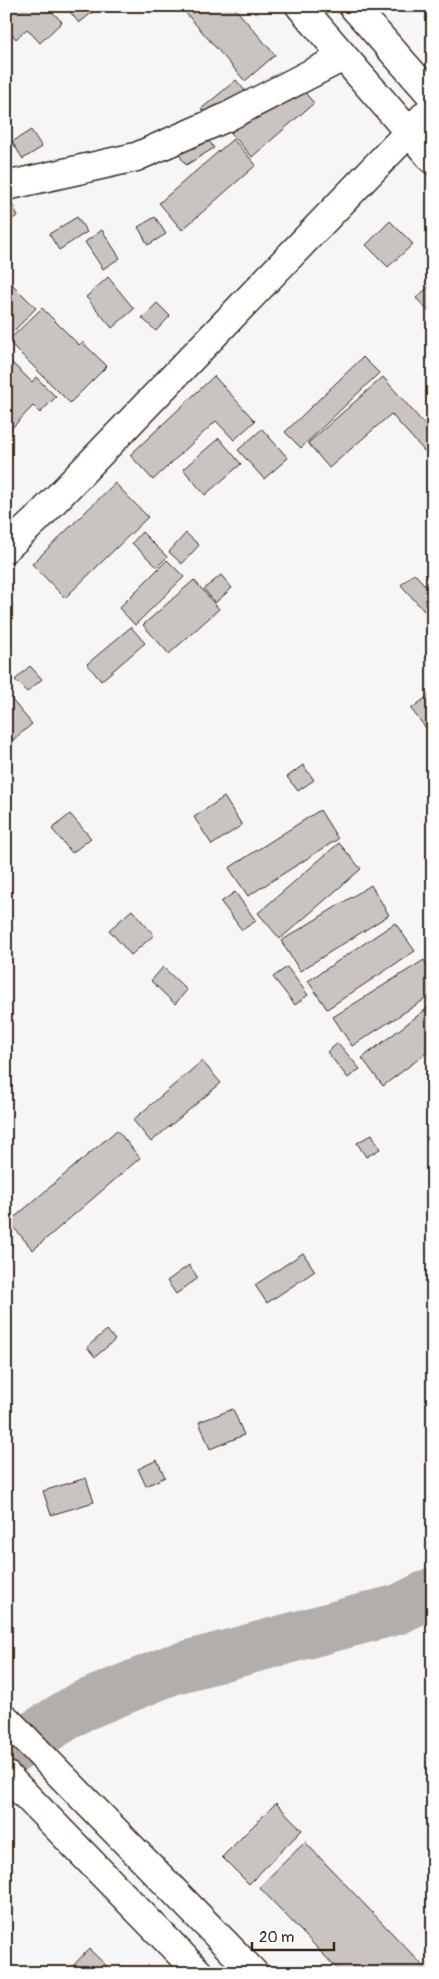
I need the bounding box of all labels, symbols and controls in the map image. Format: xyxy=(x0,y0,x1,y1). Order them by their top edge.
scale bar xyxy=(252,1919,334,1951)
text: 20 m xyxy=(259,1928,294,1947)

